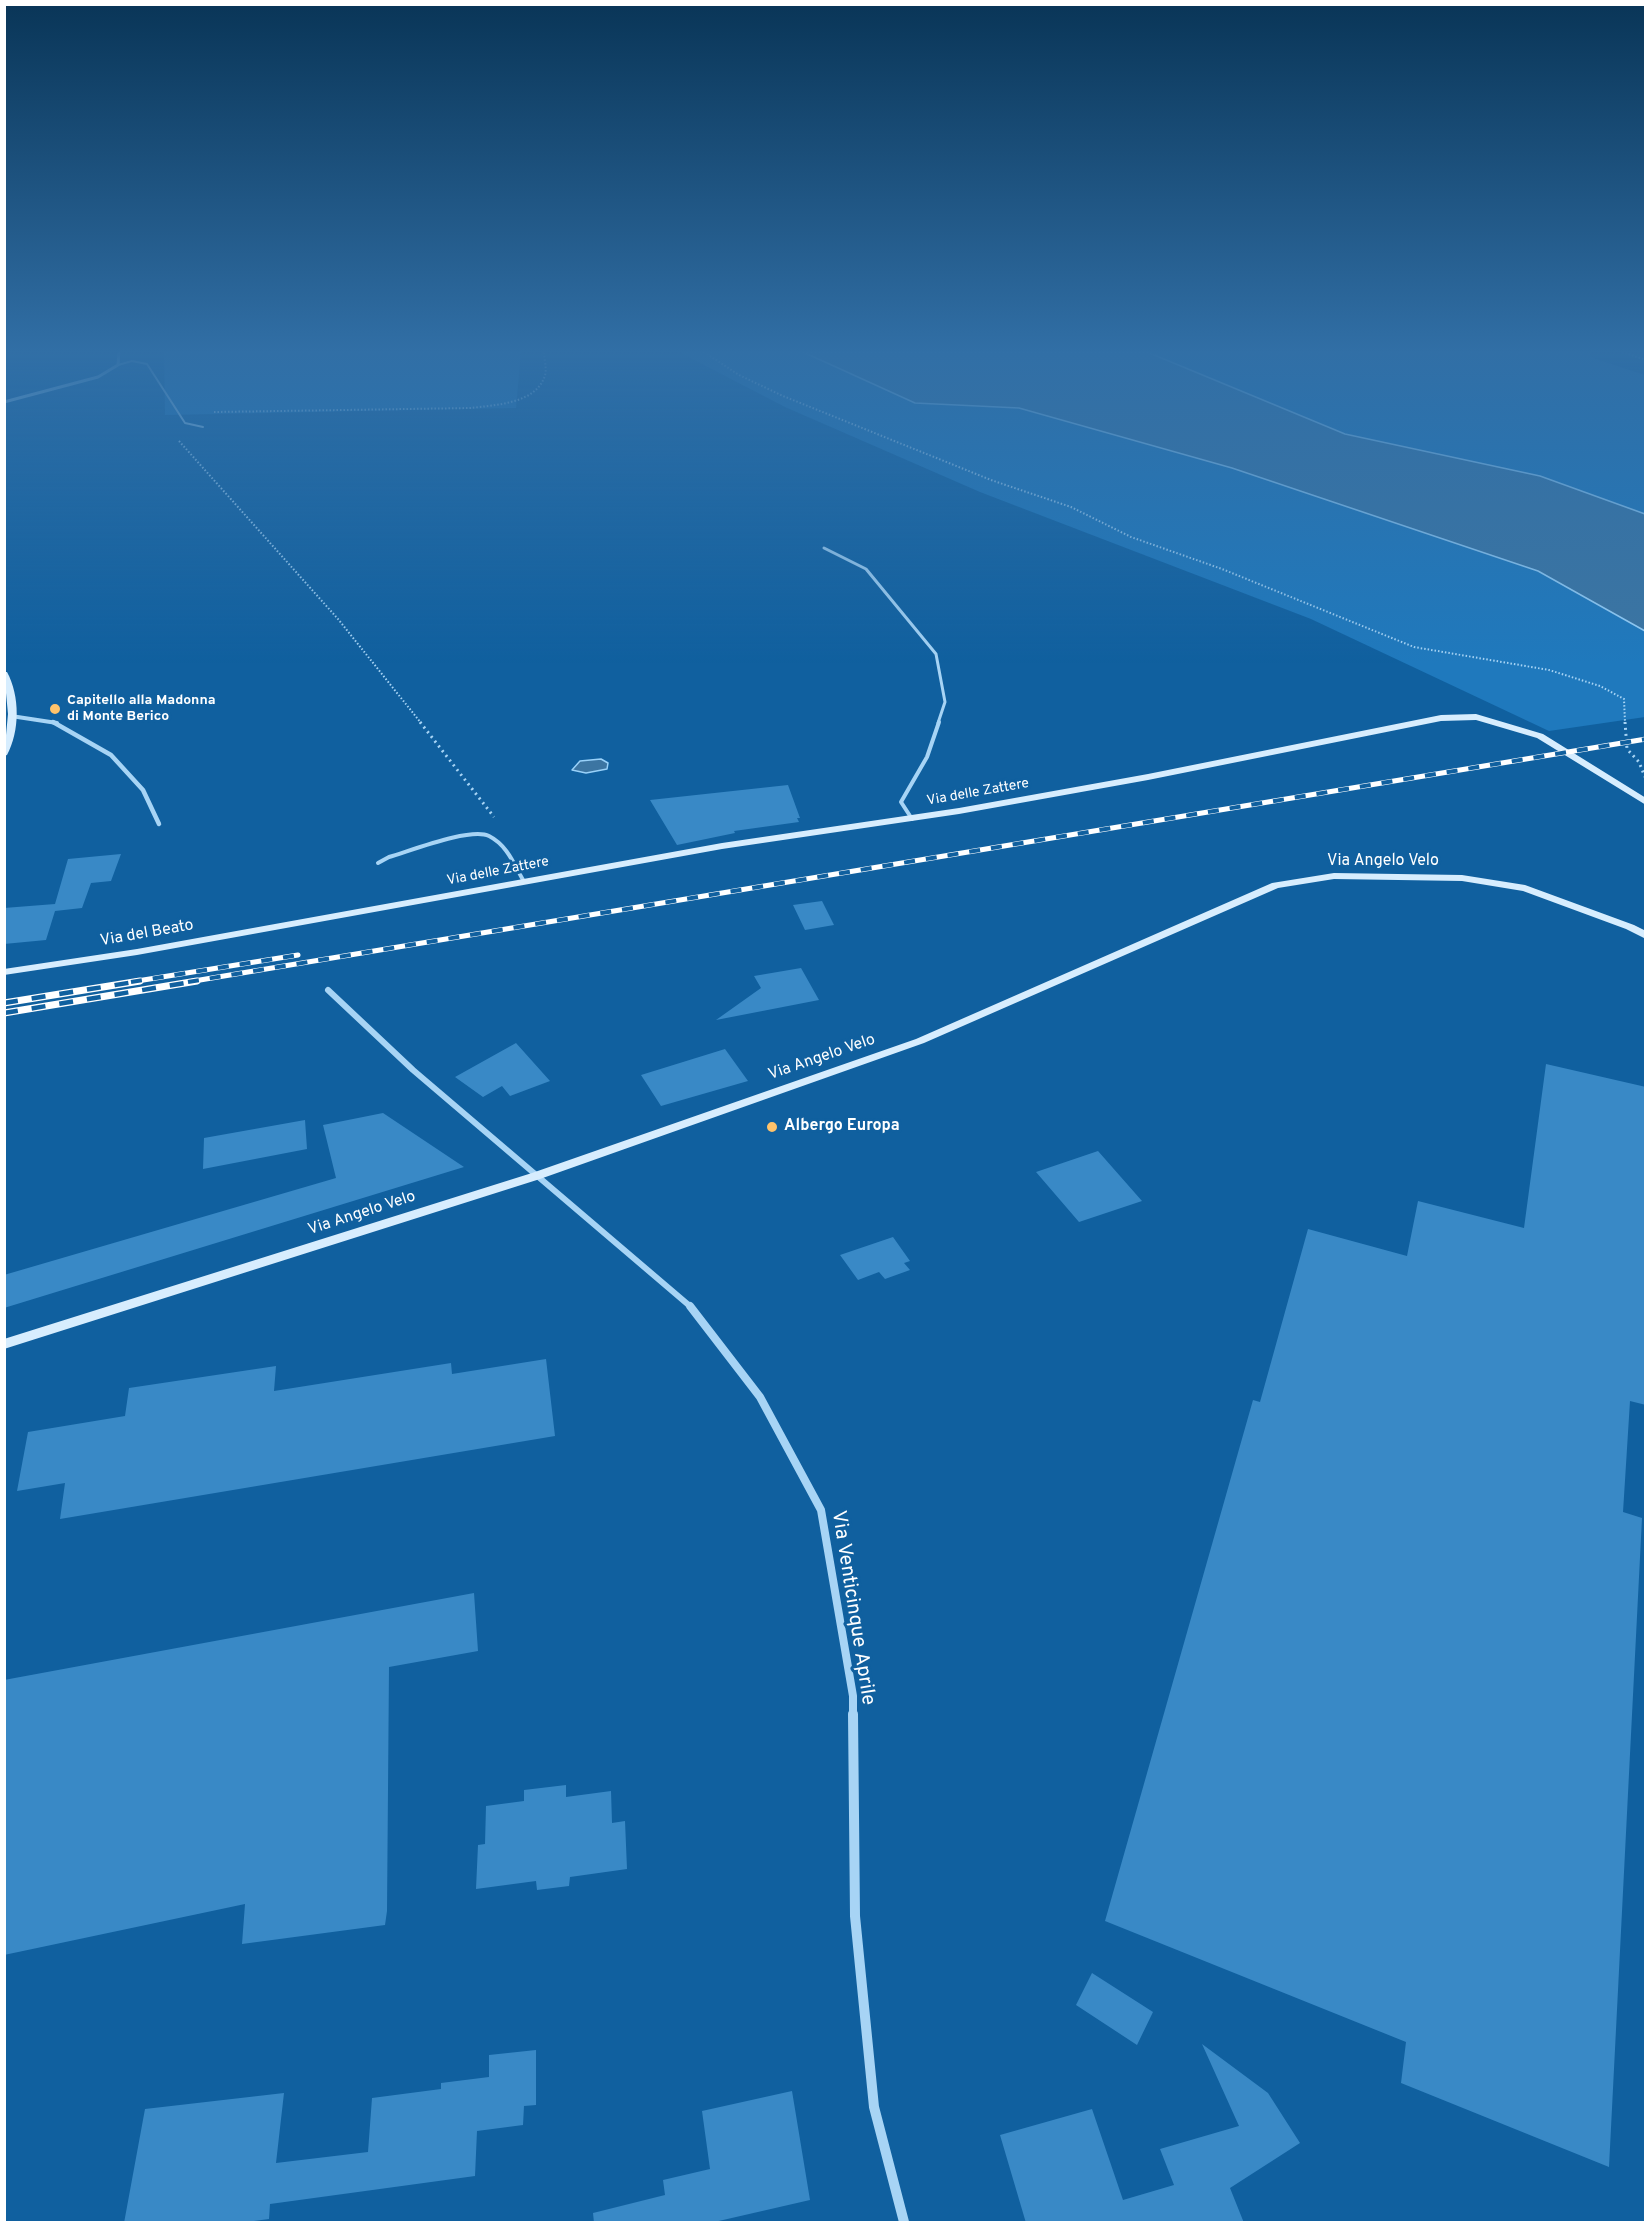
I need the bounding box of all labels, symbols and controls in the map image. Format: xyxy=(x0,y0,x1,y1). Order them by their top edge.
place label: Capitello alla Madonna di Monte Berico xyxy=(67,693,215,726)
marker: Capitello alla Madonna di Monte Berico xyxy=(48,702,62,716)
street label: Via delle Zattere xyxy=(925,776,1031,810)
street label: Via Angelo Velo xyxy=(1327,852,1439,872)
street label: Via delle Zattere xyxy=(446,854,550,890)
street label: Via del Beato xyxy=(99,916,195,952)
street label: Via Angelo Velo xyxy=(766,1031,878,1085)
place label: Albergo Europa xyxy=(784,1117,900,1137)
marker: Albergo Europa xyxy=(765,1120,779,1134)
street label: Via Angelo Velo xyxy=(306,1188,418,1240)
street label: Via Venticinque Aprile xyxy=(825,1509,879,1707)

